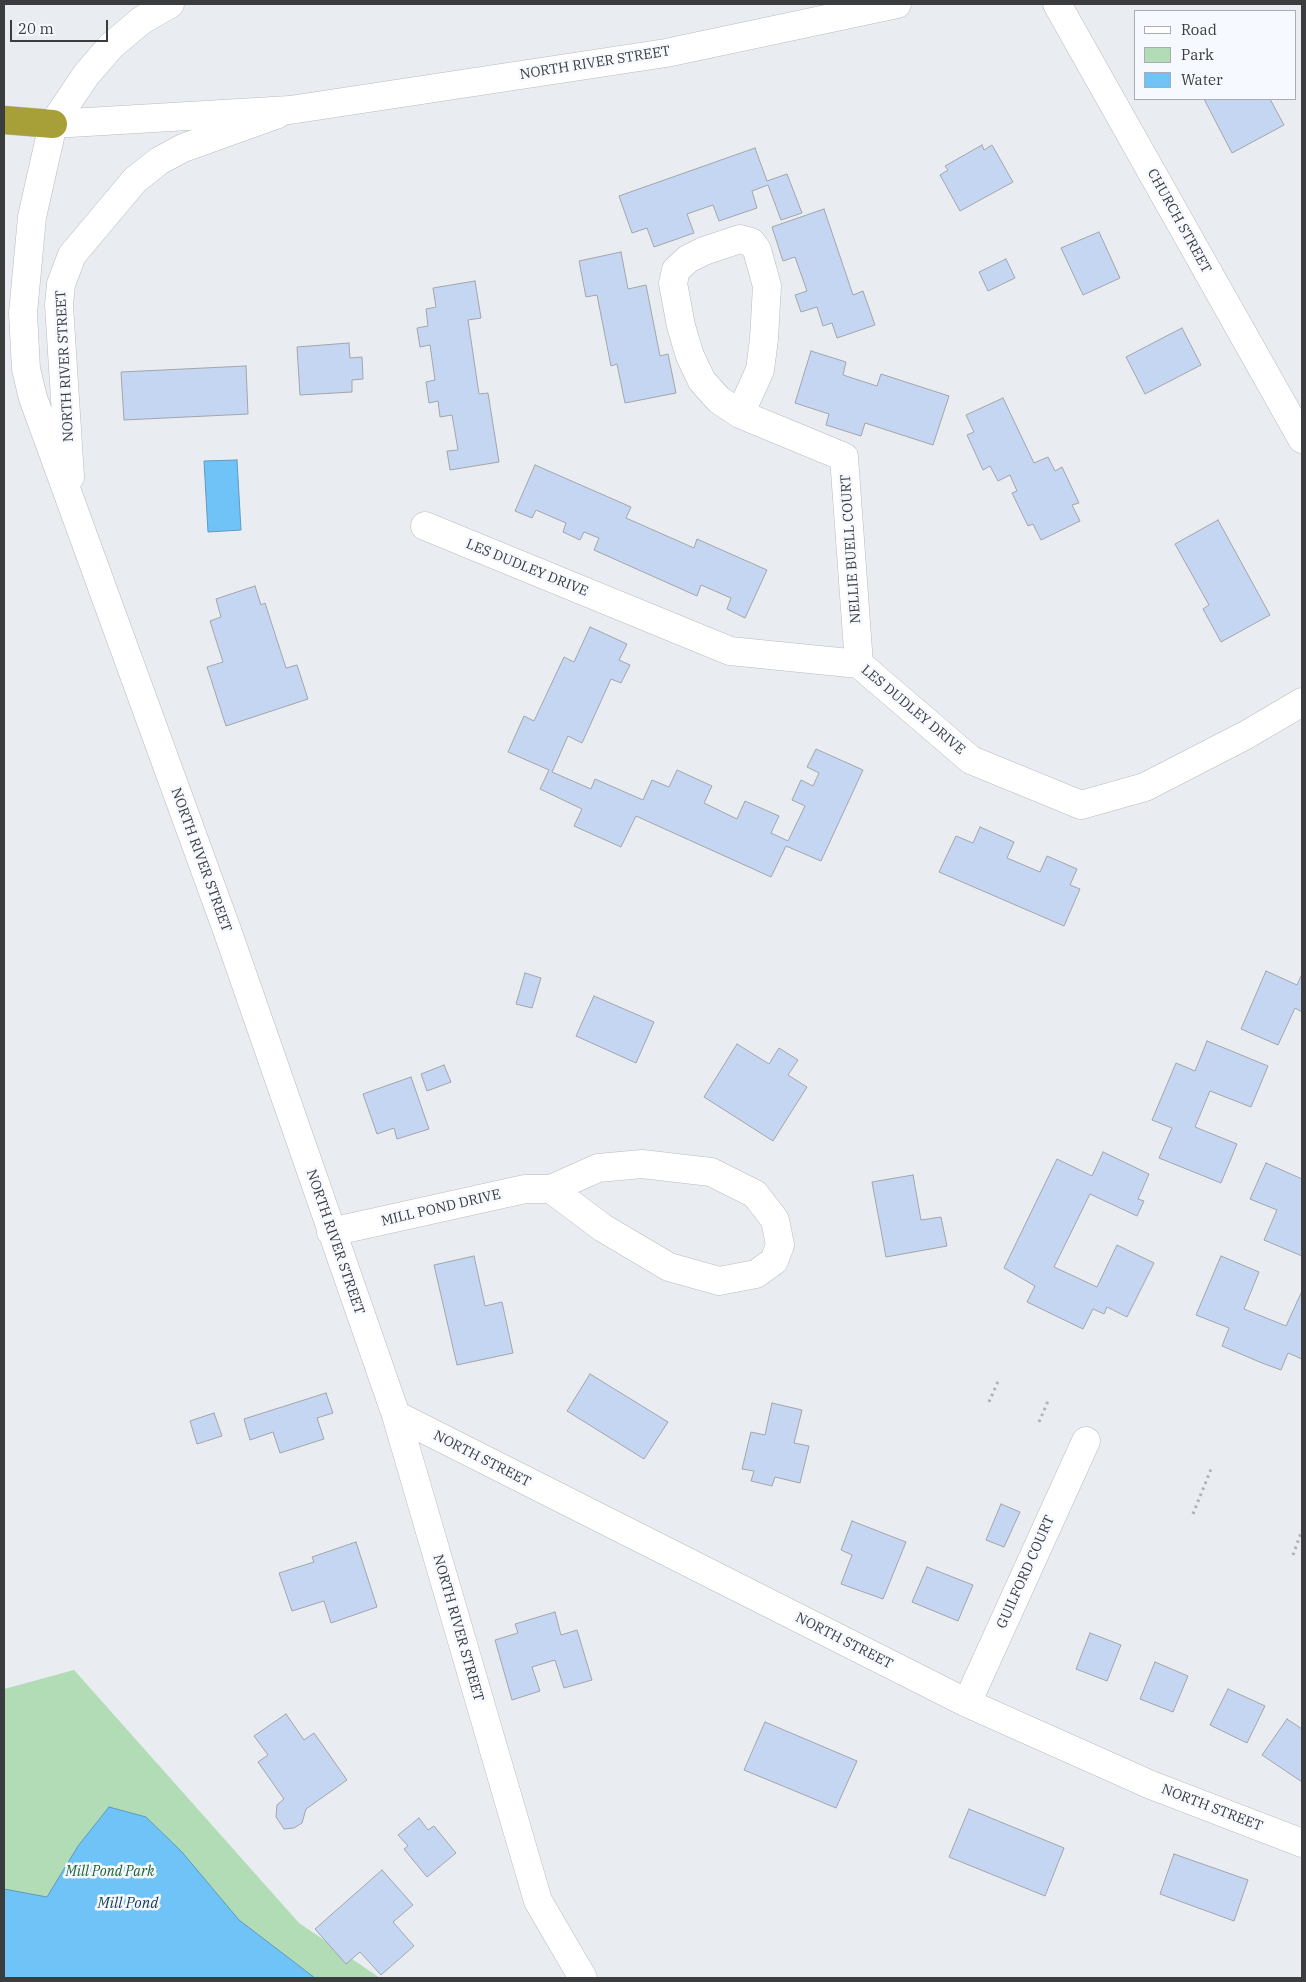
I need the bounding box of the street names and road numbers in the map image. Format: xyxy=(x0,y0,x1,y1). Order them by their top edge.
street label: NORTH RIVER STREET xyxy=(519,43,671,83)
street label: CHURCH STREET xyxy=(1143,166,1215,276)
street label: NORTH RIVER STREET xyxy=(53,290,77,442)
street label: NELLIE BUELL COURT xyxy=(837,474,865,624)
street label: LES DUDLEY DRIVE xyxy=(463,536,591,600)
street label: LES DUDLEY DRIVE xyxy=(858,662,968,758)
street label: NORTH RIVER STREET xyxy=(167,786,235,934)
street label: NORTH RIVER STREET xyxy=(302,1167,368,1317)
street label: MILL POND DRIVE xyxy=(380,1186,502,1230)
street label: NORTH STREET xyxy=(430,1427,534,1491)
street label: GUILFORD COURT xyxy=(994,1513,1058,1631)
street label: NORTH RIVER STREET xyxy=(429,1553,487,1703)
street label: NORTH STREET xyxy=(792,1609,896,1673)
street label: NORTH STREET xyxy=(1159,1781,1265,1835)

